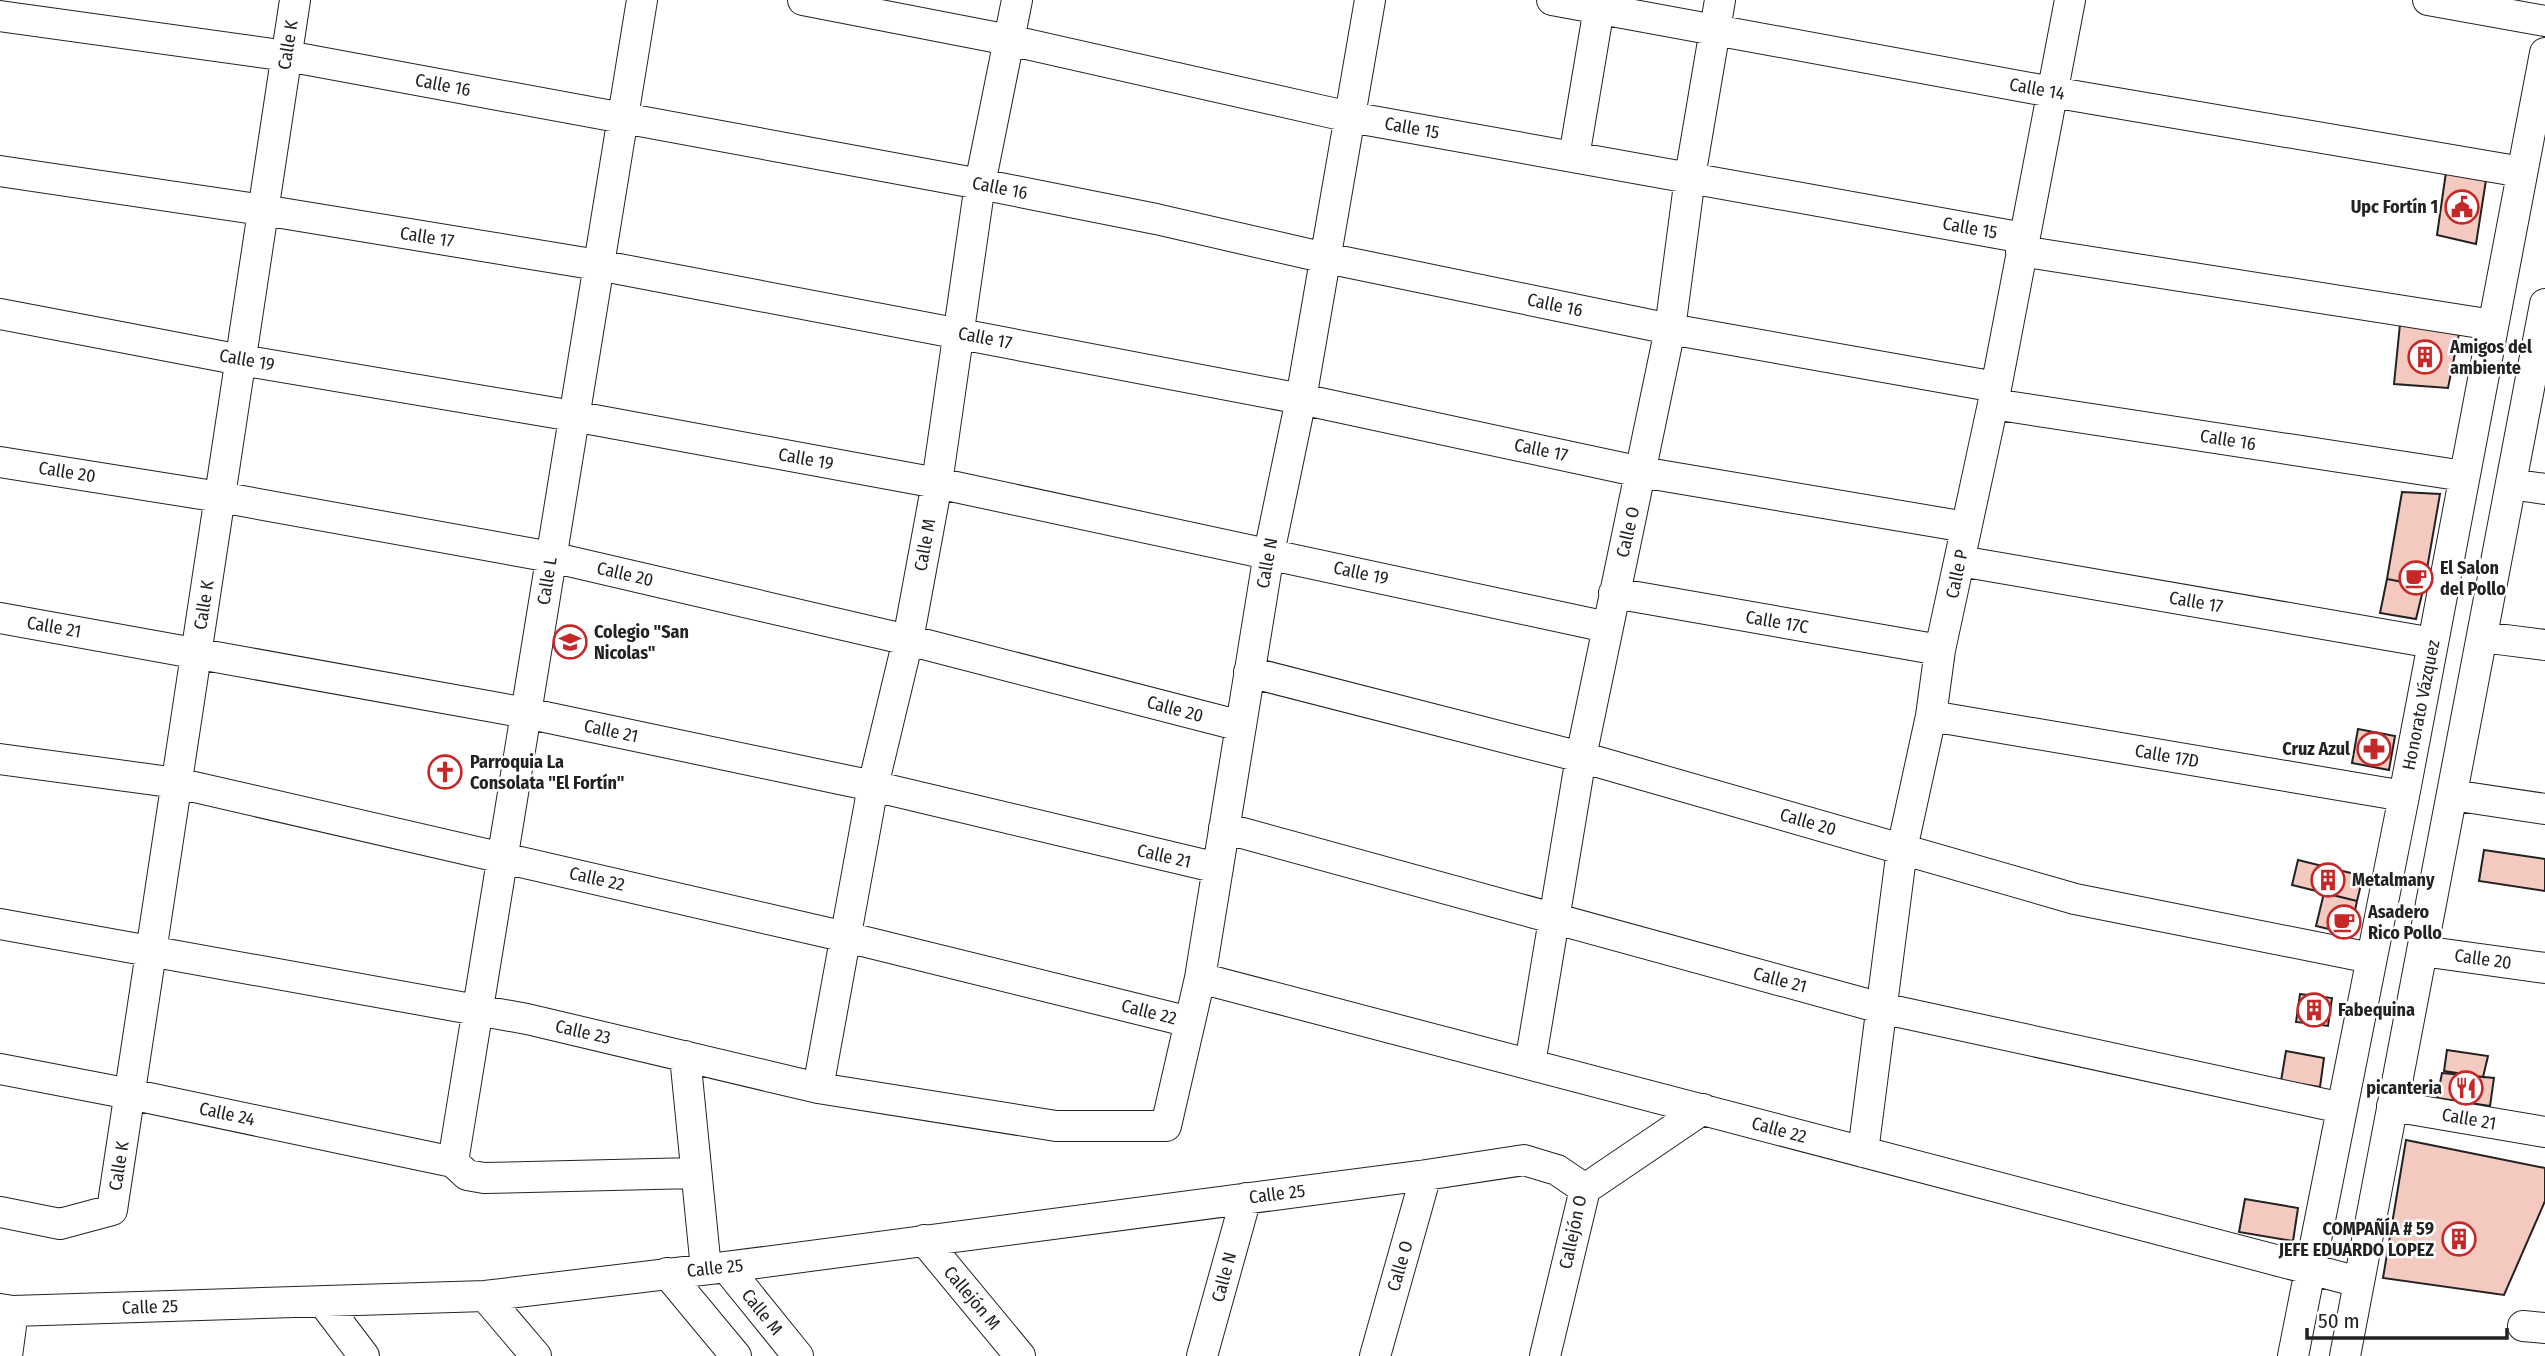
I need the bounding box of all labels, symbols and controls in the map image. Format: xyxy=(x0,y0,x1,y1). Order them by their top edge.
street label: Calle K xyxy=(273,18,303,71)
street label: Calle 16 xyxy=(413,69,473,101)
street label: Calle 14 xyxy=(2008,73,2067,105)
street label: Calle 15 xyxy=(1383,112,1441,144)
street label: Calle 16 xyxy=(970,172,1030,204)
public building icon: Upc Fortín 1 xyxy=(2443,188,2481,226)
place label: Upc Fortín 1 xyxy=(2351,196,2438,218)
street label: Calle 15 xyxy=(1941,212,1999,244)
street label: Calle 17 xyxy=(398,222,456,252)
street label: Calle 16 xyxy=(1525,288,1585,322)
street label: Calle 17 xyxy=(956,322,1014,354)
place label: Amigos del ambiente xyxy=(2449,336,2532,379)
building icon: Amigos del ambiente xyxy=(2406,338,2444,376)
street label: Calle 19 xyxy=(218,344,276,376)
street label: Calle 16 xyxy=(2199,425,2257,455)
street label: Calle 17 xyxy=(1512,434,1570,466)
street label: Calle 19 xyxy=(777,443,835,475)
street label: Calle 20 xyxy=(37,457,97,487)
street label: Calle O xyxy=(1611,504,1645,560)
street label: Calle M xyxy=(910,517,940,573)
street label: Calle N xyxy=(1252,536,1282,590)
street label: Calle P xyxy=(1941,547,1973,601)
street label: Calle L xyxy=(532,555,562,606)
street label: Calle 19 xyxy=(1331,556,1391,590)
street label: Calle 20 xyxy=(595,557,655,591)
place label: El Salon del Pollo xyxy=(2440,557,2506,600)
cafe icon: El Salon del Pollo xyxy=(2397,559,2435,597)
street label: Calle K xyxy=(189,578,219,631)
street label: Calle 17 xyxy=(2167,586,2225,618)
street label: Calle 17C xyxy=(1744,606,1810,638)
street label: Calle 21 xyxy=(25,611,83,643)
place label: Colegio "San Nicolas" xyxy=(594,621,689,664)
school or university icon: Colegio "San Nicolas" xyxy=(551,623,589,661)
street label: Honorato Vázquez xyxy=(2398,638,2444,772)
street label: Calle 20 xyxy=(1144,691,1206,727)
street label: Calle 21 xyxy=(582,715,640,747)
pharmacy icon: Cruz Azul xyxy=(2355,730,2393,768)
place label: Cruz Azul xyxy=(2282,738,2350,760)
street label: Calle 17D xyxy=(2133,740,2201,772)
place label: Parroquia La Consolata "El Fortín" xyxy=(470,751,624,794)
church icon: Parroquia La Consolata "El Fortín" xyxy=(426,753,464,791)
street label: Calle 20 xyxy=(1777,804,1839,840)
street label: Calle 21 xyxy=(1135,839,1193,873)
building icon: Metalmany xyxy=(2309,861,2347,899)
street label: Calle 22 xyxy=(567,862,627,896)
place label: Metalmany xyxy=(2352,869,2435,891)
place label: Asadero Rico Pollo xyxy=(2367,901,2442,944)
cafe icon: Asadero Rico Pollo xyxy=(2325,903,2363,941)
street label: Calle 20 xyxy=(2453,944,2513,974)
street label: Calle 21 xyxy=(1751,962,1809,998)
building icon: Fabequina xyxy=(2295,991,2333,1029)
street label: Calle 22 xyxy=(1119,995,1179,1029)
place label: Fabequina xyxy=(2338,999,2415,1021)
street label: Calle 23 xyxy=(553,1015,613,1049)
restaurant icon: picanteria xyxy=(2447,1069,2485,1107)
place label: picanteria xyxy=(2366,1077,2442,1099)
street label: Calle 24 xyxy=(197,1097,257,1131)
street label: Calle 21 xyxy=(2440,1103,2498,1135)
street label: Calle 22 xyxy=(1749,1112,1809,1148)
street label: Calle K xyxy=(104,1139,134,1192)
street label: Calle 25 xyxy=(1248,1180,1306,1208)
street label: Callejón O xyxy=(1554,1193,1592,1271)
place label: COMPAÑÍA # 59 JEFE EDUARDO LOPEZ xyxy=(2278,1217,2434,1261)
building icon: COMPAÑÍA # 59 JEFE EDUARDO LOPEZ xyxy=(2440,1220,2478,1258)
street label: Calle O xyxy=(1382,1238,1418,1294)
street label: Calle N xyxy=(1207,1249,1241,1305)
street label: Calle 25 xyxy=(686,1254,744,1282)
street label: Callejón M xyxy=(939,1262,1005,1334)
street label: Calle M xyxy=(737,1285,787,1339)
street label: Calle 25 xyxy=(121,1295,179,1319)
scale bar xyxy=(2307,1296,2506,1340)
text: 50 m xyxy=(2318,1308,2360,1334)

